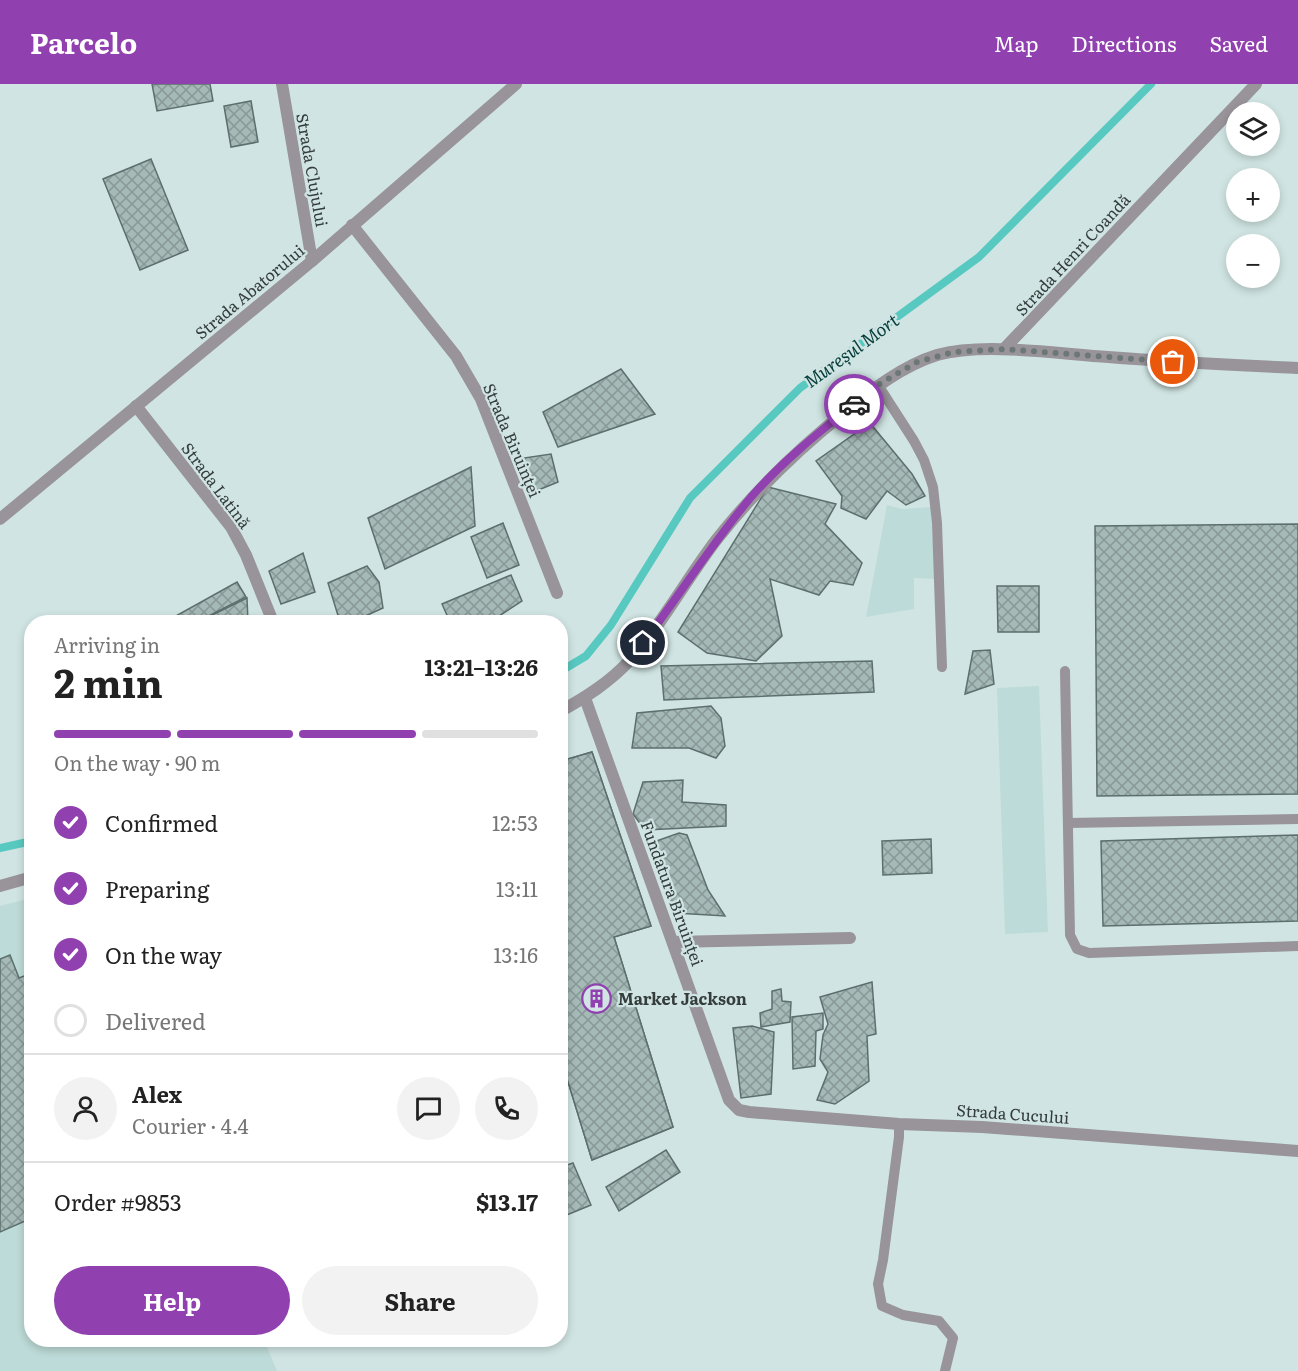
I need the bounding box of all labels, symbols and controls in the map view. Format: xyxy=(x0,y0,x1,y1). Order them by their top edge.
text: Parcelo xyxy=(30,21,137,63)
text: Map xyxy=(994,27,1039,58)
text: Directions xyxy=(1072,27,1177,58)
text: Saved xyxy=(1210,27,1268,58)
map controls xyxy=(1226,102,1280,288)
button: layers xyxy=(1226,102,1280,156)
street label: Strada Clujului xyxy=(291,111,335,229)
button: + xyxy=(1226,168,1280,222)
street label: Strada Henri Coandă xyxy=(1009,187,1135,320)
button: − xyxy=(1226,234,1280,288)
street label: Strada Abatorului xyxy=(189,238,309,344)
water label: Mureșul Mort xyxy=(798,306,904,394)
pin xyxy=(1147,336,1198,387)
icon: bag xyxy=(1156,345,1189,378)
courier xyxy=(824,374,884,434)
street label: Strada Biruinței xyxy=(478,379,548,501)
icon: car xyxy=(838,388,871,421)
street label: Strada Latină xyxy=(177,437,258,533)
pin xyxy=(617,617,668,668)
icon: home xyxy=(626,626,659,659)
text: Arriving in xyxy=(54,629,160,659)
text: 13:21–13:26 xyxy=(424,650,538,683)
text: 2 min xyxy=(54,652,163,710)
text: On the way · 90 m xyxy=(54,747,220,777)
icon: check xyxy=(54,806,87,839)
text: Confirmed xyxy=(105,806,218,839)
text: 12:53 xyxy=(492,807,538,837)
street label: Fundatura Biruinței xyxy=(636,817,710,969)
icon: check xyxy=(54,872,87,905)
text: Preparing xyxy=(105,872,209,905)
text: 13:11 xyxy=(496,873,538,903)
icon: check xyxy=(54,938,87,971)
text: On the way xyxy=(105,938,222,971)
text: 13:16 xyxy=(493,939,538,969)
building icon: Market Jackson xyxy=(581,982,613,1014)
place label: Market Jackson xyxy=(618,986,747,1010)
text: Delivered xyxy=(105,1004,206,1037)
button: person xyxy=(54,1077,117,1140)
text: Alex xyxy=(132,1077,182,1110)
button: chat xyxy=(397,1077,460,1140)
button: phone xyxy=(475,1077,538,1140)
street label: Strada Cucului xyxy=(956,1097,1070,1129)
text: Courier · 4.4 xyxy=(132,1110,249,1140)
text: Order #9853 xyxy=(54,1185,182,1218)
text: $13.17 xyxy=(476,1185,538,1218)
button: Help xyxy=(54,1266,290,1335)
button: Share xyxy=(302,1266,538,1335)

